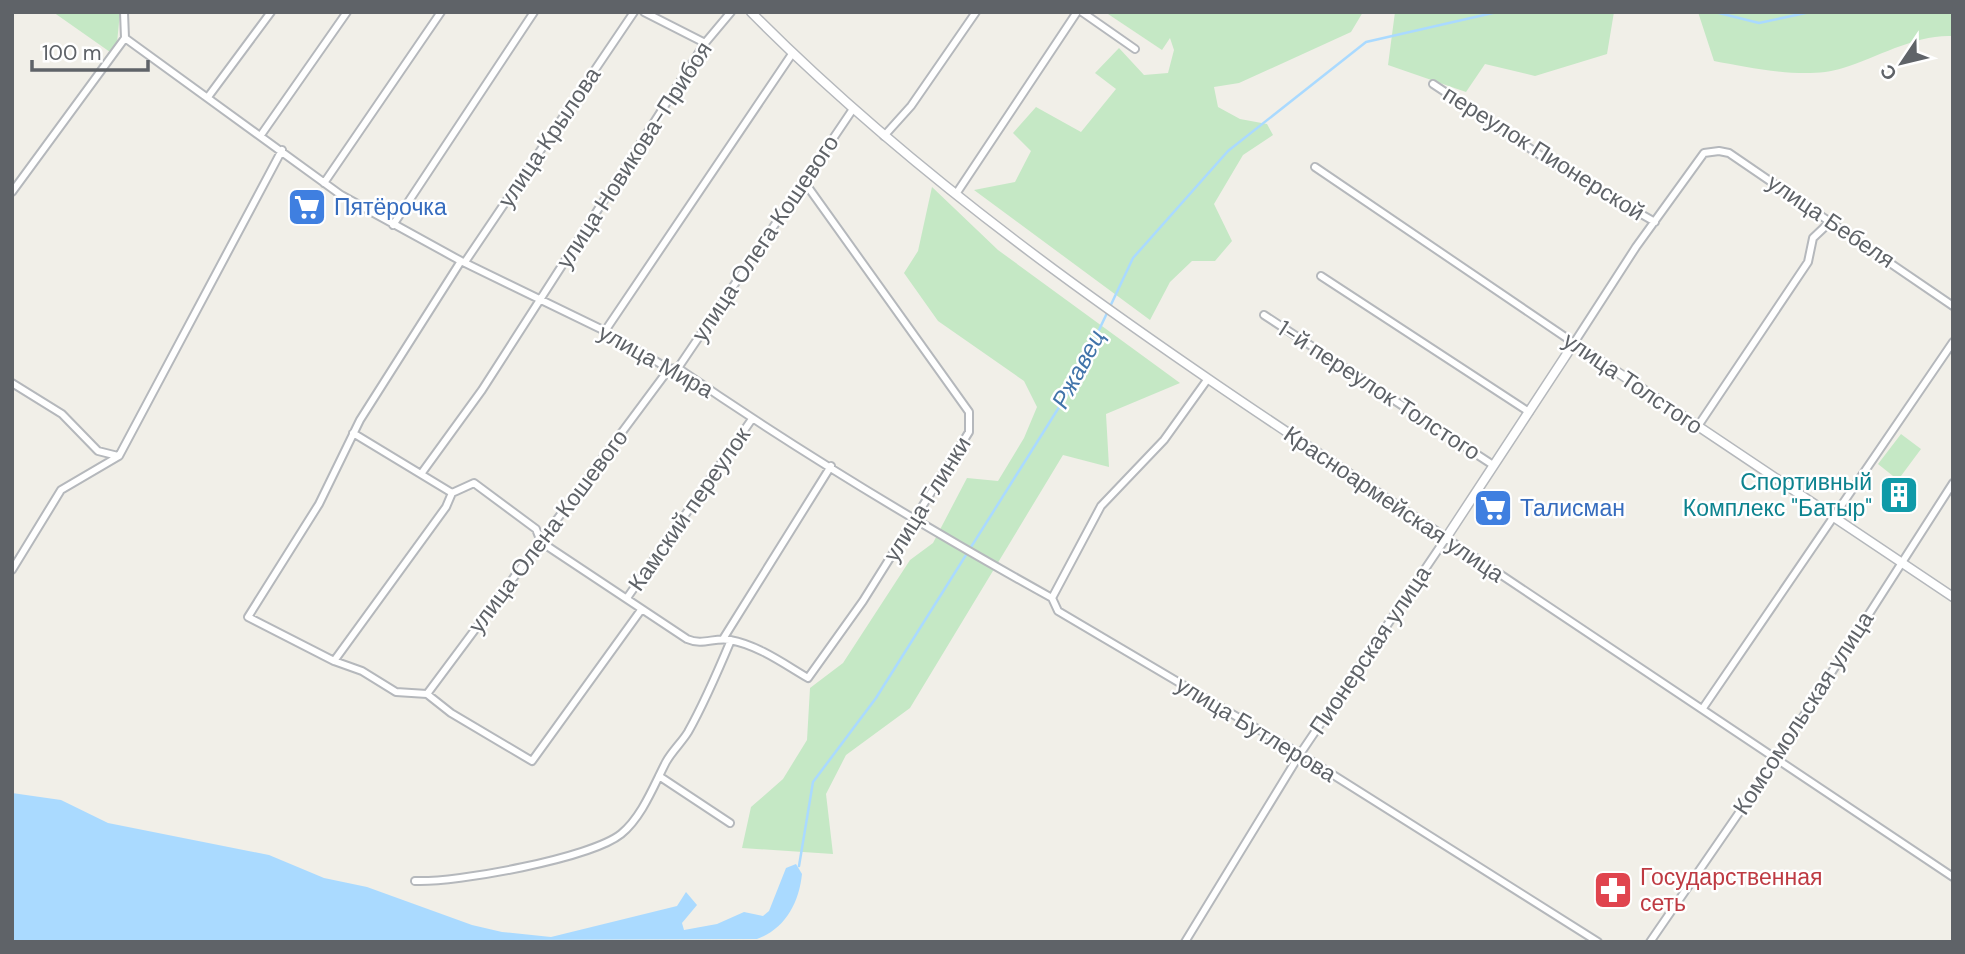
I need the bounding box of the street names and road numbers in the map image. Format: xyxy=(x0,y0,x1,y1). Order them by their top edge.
street label: улица Новикова-Прибоя xyxy=(549,36,719,274)
street label: улица Крылова xyxy=(491,61,607,213)
street label: переулок Пионерской xyxy=(1438,79,1650,227)
street label: улица Олега Кошевого xyxy=(685,129,845,347)
street label: улица Бебеля xyxy=(1761,167,1901,275)
street label: 1-й переулок Толстого xyxy=(1272,313,1486,467)
street label: улица Мира xyxy=(593,317,719,405)
street label: улица Толстого xyxy=(1557,325,1709,441)
street label: Красноармейская улица xyxy=(1278,419,1510,589)
street label: Камский переулок xyxy=(621,420,757,597)
street label: улица Олена Кошевого xyxy=(461,423,635,639)
street label: улица Глинки xyxy=(877,431,977,567)
street label: Пионерская улица xyxy=(1302,560,1438,740)
street label: Комсомольская улица xyxy=(1726,605,1880,820)
street label: улица Бутлерова xyxy=(1170,669,1342,789)

